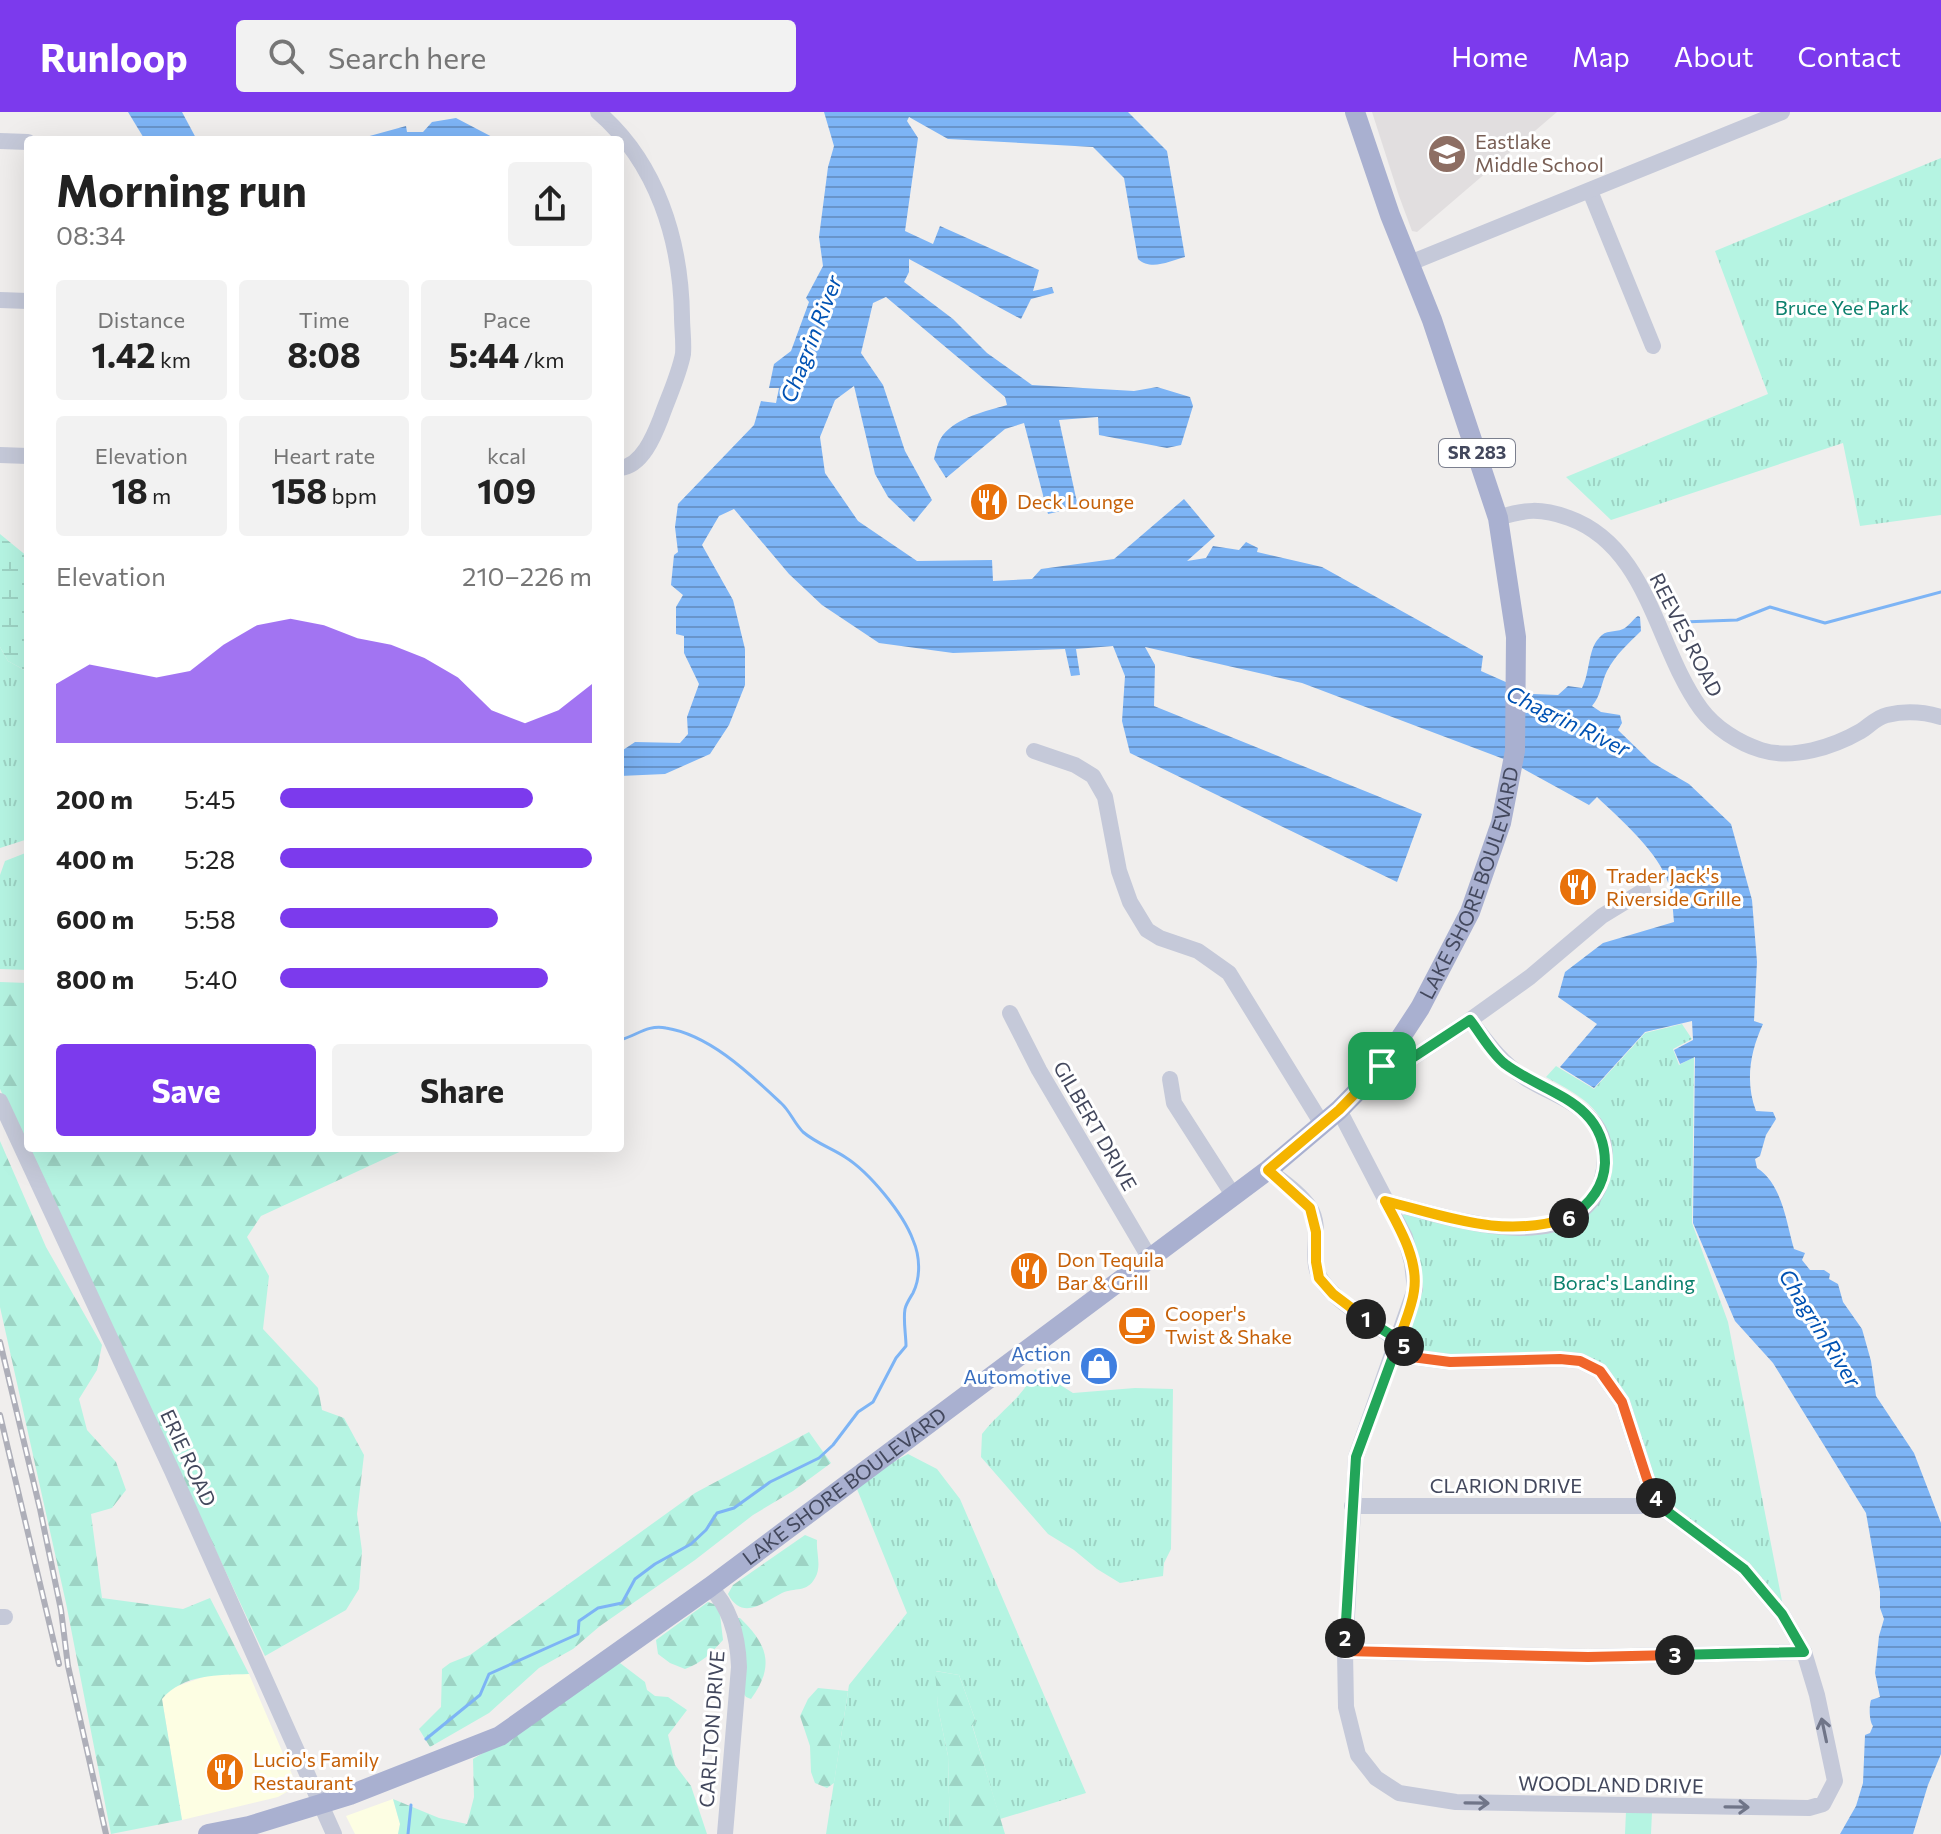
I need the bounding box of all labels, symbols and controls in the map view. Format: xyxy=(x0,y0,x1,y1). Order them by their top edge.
search box xyxy=(236,20,796,92)
text: Runloop xyxy=(40,33,188,80)
icon: search xyxy=(264,34,308,78)
text: Search here xyxy=(328,38,486,75)
text: Home xyxy=(1451,39,1528,73)
text: Map xyxy=(1572,39,1630,73)
text: About xyxy=(1674,39,1754,73)
text: Contact xyxy=(1798,39,1901,73)
place label: Eastlake Middle School xyxy=(1475,129,1604,176)
school or university icon: Eastlake Middle School xyxy=(1426,133,1468,175)
text: Morning run xyxy=(56,162,307,216)
button: share xyxy=(508,162,592,246)
text: 08:34 xyxy=(56,219,125,250)
water label: Chagrin River xyxy=(774,270,848,406)
park label: Bruce Yee Park xyxy=(1775,295,1909,319)
text: Distance xyxy=(98,306,185,333)
text: Time xyxy=(299,306,349,333)
text: Pace xyxy=(483,306,531,333)
text: 1.42 xyxy=(92,333,156,375)
text: 8:08 xyxy=(287,333,361,375)
text: 5:44 xyxy=(449,333,519,375)
text: km xyxy=(156,346,191,373)
text: /km xyxy=(519,346,565,373)
road number: SR 283 xyxy=(1439,439,1515,467)
text: Elevation xyxy=(95,442,188,469)
text: Heart rate xyxy=(273,442,375,469)
text: kcal xyxy=(487,442,526,469)
text: 18 xyxy=(111,469,148,511)
text: 158 xyxy=(271,469,327,511)
text: 109 xyxy=(477,469,536,511)
restaurant icon: Deck Lounge xyxy=(968,481,1010,523)
text: m xyxy=(148,482,171,509)
text: bpm xyxy=(327,482,377,509)
place label: Deck Lounge xyxy=(1017,489,1134,513)
text: Elevation xyxy=(56,560,166,591)
text: 210–226 m xyxy=(462,560,592,591)
street label: REEVES ROAD xyxy=(1645,569,1728,700)
water label: Chagrin River xyxy=(1502,679,1636,763)
street label: LAKE SHORE BOULEVARD xyxy=(1414,765,1523,1003)
text: 200 m xyxy=(56,783,133,814)
text: 5:45 xyxy=(184,783,236,814)
text: 400 m xyxy=(56,843,134,874)
text: 5:28 xyxy=(184,843,235,874)
place label: Trader Jack's Riverside Grille xyxy=(1606,863,1741,910)
restaurant icon: Trader Jack's Riverside Grille xyxy=(1557,866,1599,908)
text: 600 m xyxy=(56,903,134,934)
text: 5:58 xyxy=(184,903,236,934)
text: 800 m xyxy=(56,963,134,994)
text: 5:40 xyxy=(184,963,238,994)
pin xyxy=(1348,1032,1416,1100)
button: Save xyxy=(56,1044,316,1136)
button: Share xyxy=(332,1044,592,1136)
icon: arrive xyxy=(1360,1044,1404,1088)
street label: GILBERT DRIVE xyxy=(1049,1057,1143,1194)
pin: 6 xyxy=(1549,1198,1589,1238)
text: 6 xyxy=(1562,1204,1576,1231)
place label: Don Tequila Bar & Grill xyxy=(1057,1247,1164,1294)
restaurant icon: Don Tequila Bar & Grill xyxy=(1008,1250,1050,1292)
water label: Chagrin River xyxy=(1773,1264,1868,1393)
park label: Borac's Landing xyxy=(1553,1270,1695,1294)
pin: 1 xyxy=(1346,1299,1386,1339)
place label: Cooper's Twist & Shake xyxy=(1165,1301,1292,1348)
cafe icon: Cooper's Twist & Shake xyxy=(1116,1305,1158,1347)
text: 1 xyxy=(1361,1305,1371,1332)
pin: 5 xyxy=(1384,1326,1424,1366)
text: 5 xyxy=(1398,1332,1410,1359)
place label: Action Automotive xyxy=(963,1341,1071,1388)
shop icon: Action Automotive xyxy=(1078,1345,1120,1387)
street label: LAKE SHORE BOULEVARD xyxy=(737,1402,950,1570)
street label: ERIE ROAD xyxy=(156,1405,222,1510)
street label: CLARION DRIVE xyxy=(1430,1473,1582,1497)
pin: 4 xyxy=(1636,1478,1676,1518)
text: 4 xyxy=(1649,1484,1663,1511)
pin: 2 xyxy=(1325,1618,1365,1658)
text: 2 xyxy=(1339,1624,1351,1651)
pin: 3 xyxy=(1655,1635,1695,1675)
text: 3 xyxy=(1669,1641,1681,1668)
street label: CARLTON DRIVE xyxy=(694,1650,728,1808)
one-way arrow xyxy=(1816,1718,1831,1743)
place label: Lucio's Family Restaurant xyxy=(253,1747,379,1794)
restaurant icon: Lucio's Family Restaurant xyxy=(204,1751,246,1793)
street label: WOODLAND DRIVE xyxy=(1518,1770,1704,1798)
one-way arrow xyxy=(1463,1795,1490,1811)
one-way arrow xyxy=(1723,1799,1750,1814)

